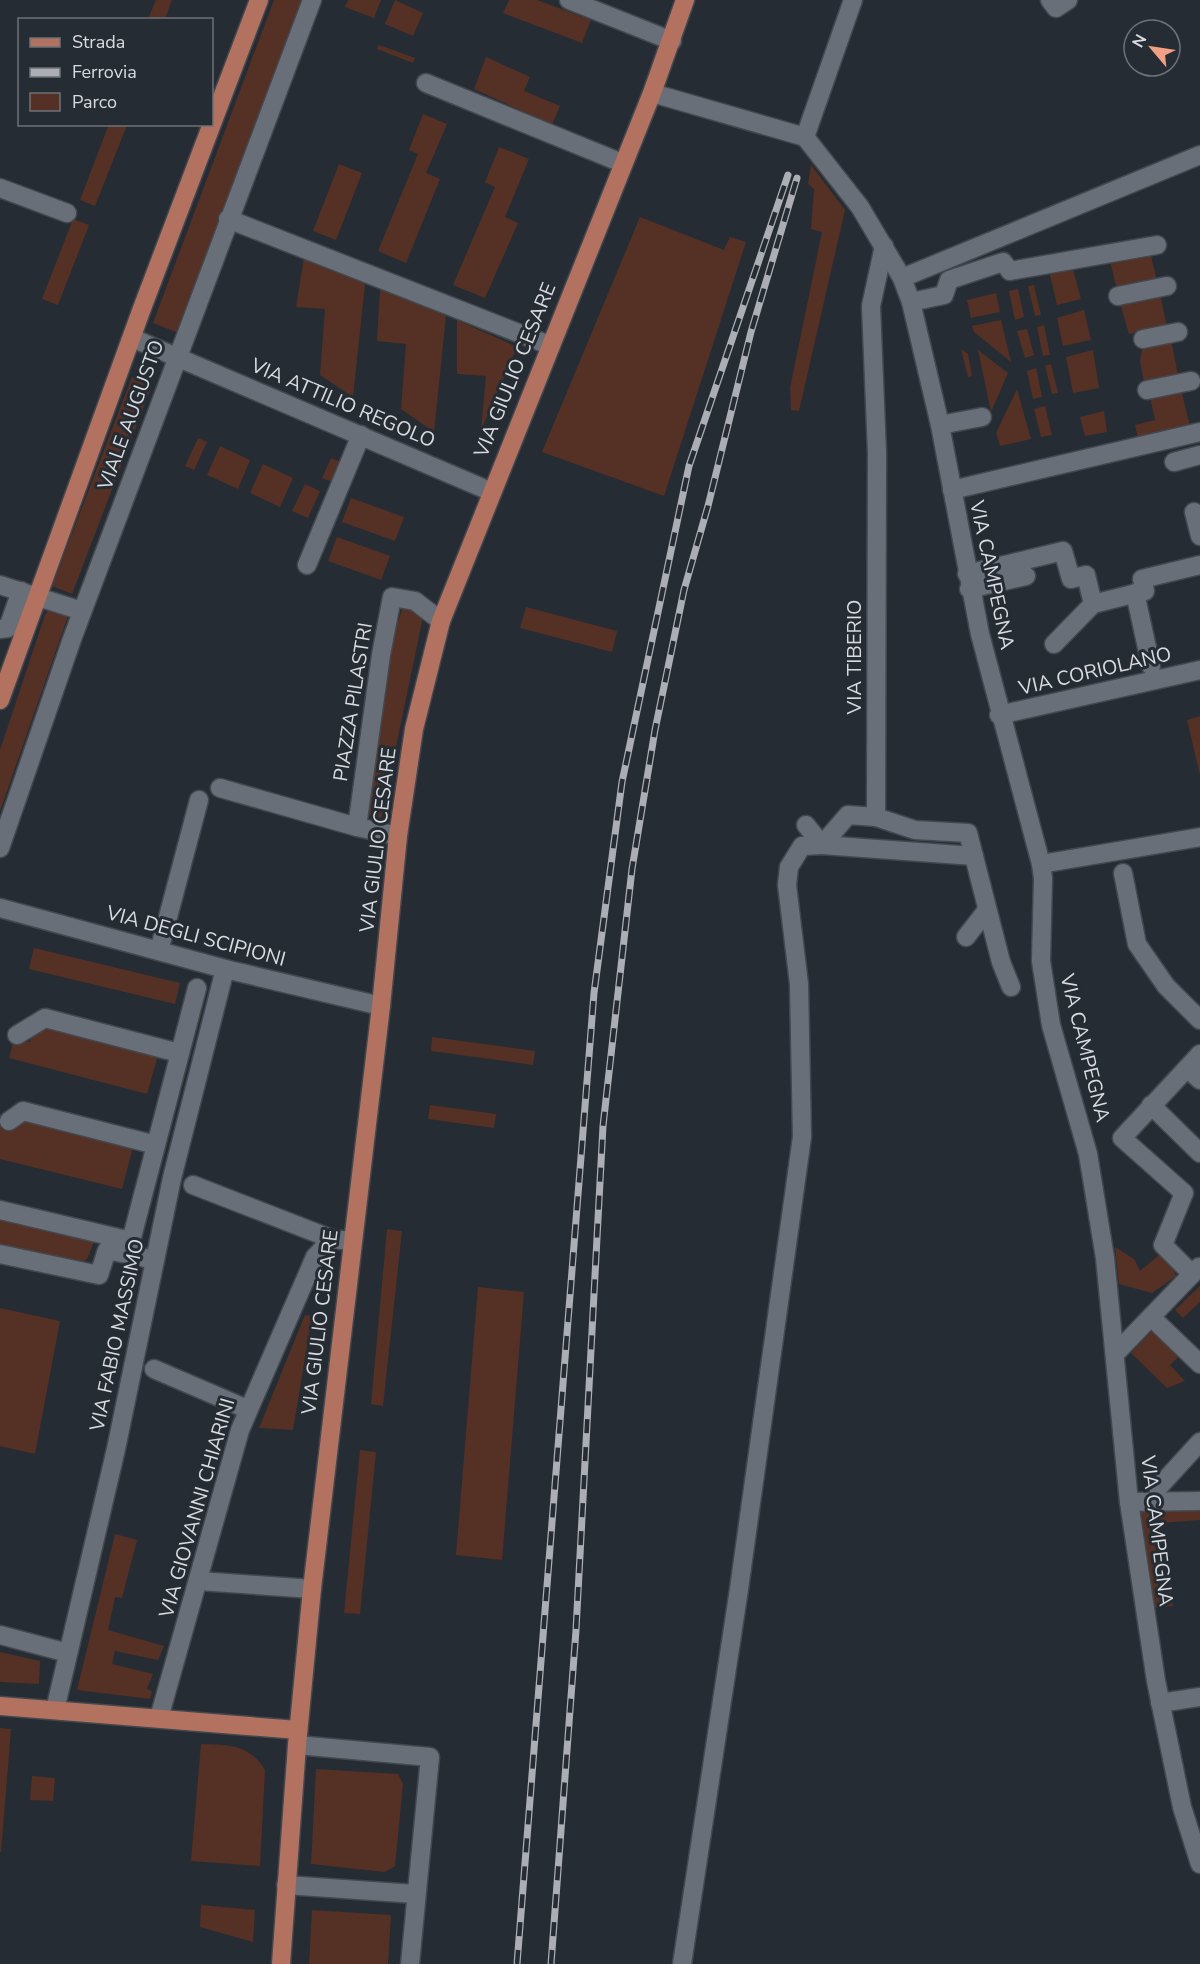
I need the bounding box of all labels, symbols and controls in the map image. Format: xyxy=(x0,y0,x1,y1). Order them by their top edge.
legend xyxy=(18,18,213,126)
north arrow xyxy=(1122,18,1182,78)
text: Strada xyxy=(72,30,125,54)
text: N xyxy=(1127,31,1152,52)
text: Ferrovia xyxy=(72,60,137,84)
text: Parco xyxy=(72,90,117,114)
street label: VIA GIULIO CESARE xyxy=(467,279,562,462)
street label: VIALE AUGUSTO xyxy=(91,336,171,495)
street label: VIA ATTILIO REGOLO xyxy=(246,352,439,454)
street label: VIA CAMPEGNA xyxy=(963,497,1021,652)
street label: VIA TIBERIO xyxy=(841,600,868,715)
street label: PIAZZA PILASTRI xyxy=(327,621,379,783)
street label: VIA CORIOLANO xyxy=(1015,640,1174,702)
street label: VIA GIULIO CESARE xyxy=(353,746,403,935)
street label: VIA DEGLI SCIPIONI xyxy=(102,899,289,973)
street label: VIA CAMPEGNA xyxy=(1053,970,1117,1125)
street label: VIA GIULIO CESARE xyxy=(295,1228,345,1417)
street label: VIA FABIO MASSIMO xyxy=(83,1236,151,1435)
street label: VIA GIOVANNI CHIARINI xyxy=(152,1395,241,1622)
street label: VIA CAMPEGNA xyxy=(1134,1453,1180,1608)

